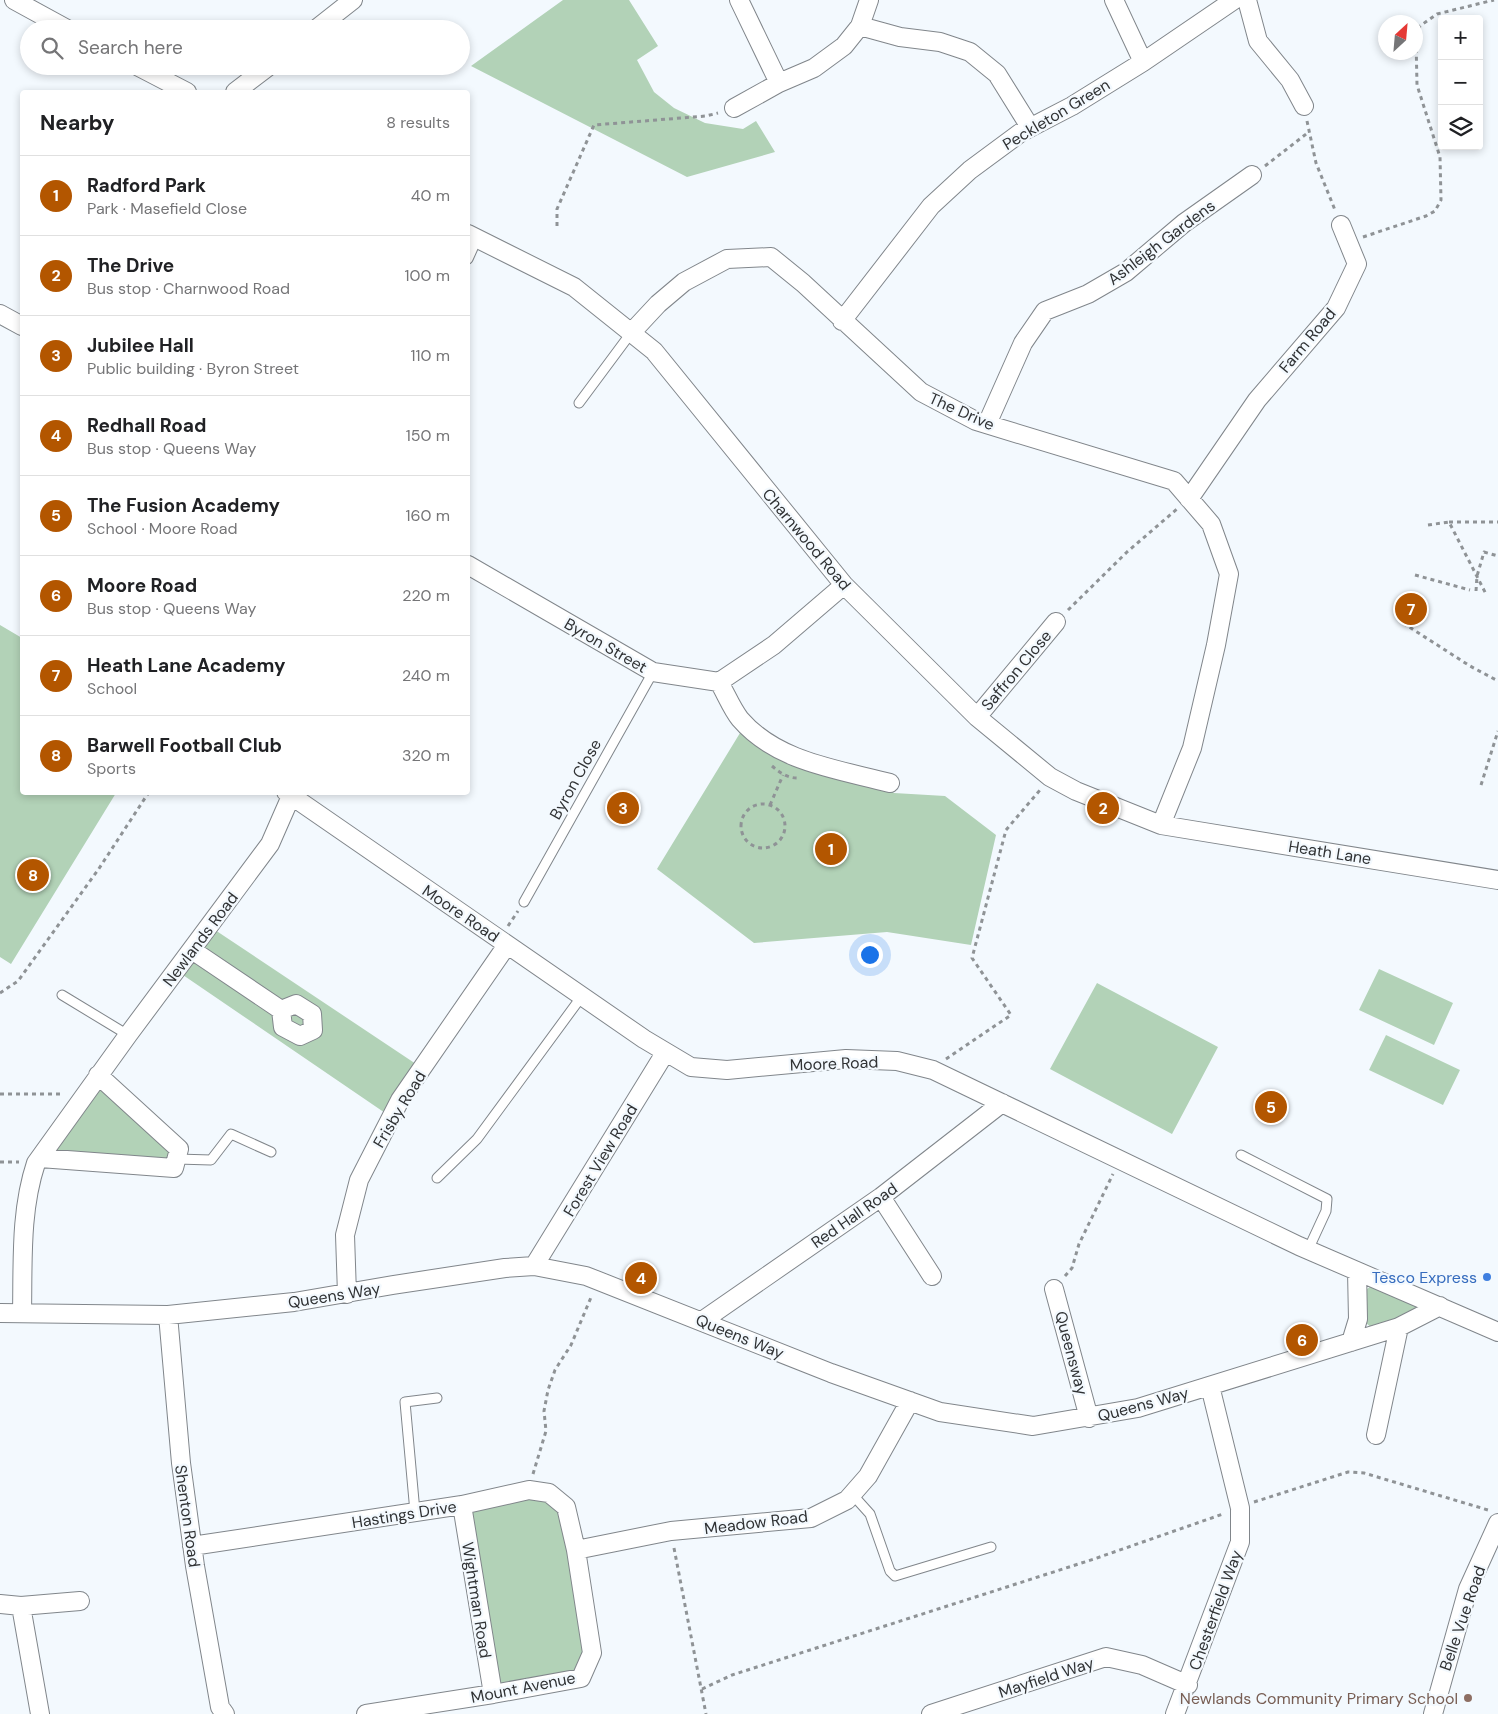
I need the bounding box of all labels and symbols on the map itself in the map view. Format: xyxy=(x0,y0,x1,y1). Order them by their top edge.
north arrow xyxy=(1378,15,1423,60)
street label: Peckleton Green xyxy=(999,74,1114,155)
street label: Ashleigh Gardens xyxy=(1103,195,1219,290)
street label: Farm Road xyxy=(1274,304,1341,377)
street label: The Drive xyxy=(926,388,998,435)
street label: Charnwood Road xyxy=(758,484,855,595)
pin: 7 xyxy=(1395,590,1427,628)
street label: Byron Street xyxy=(560,613,651,678)
street label: Saffron Close xyxy=(977,626,1056,715)
street label: Byron Close xyxy=(545,735,606,823)
pin: 3 xyxy=(607,789,639,827)
pin: 2 xyxy=(1087,789,1119,827)
pin: 1 xyxy=(815,830,847,868)
street label: Heath Lane xyxy=(1287,836,1373,869)
pin: 8 xyxy=(17,856,49,894)
street label: Moore Road xyxy=(418,880,503,947)
street label: Newlands Road xyxy=(158,888,243,991)
your location xyxy=(857,942,883,968)
street label: Moore Road xyxy=(789,1051,879,1076)
street label: Frisby Road xyxy=(368,1067,431,1152)
pin: 5 xyxy=(1255,1088,1287,1126)
street label: Forest View Road xyxy=(559,1100,642,1220)
street label: Red Hall Road xyxy=(807,1178,902,1253)
pin: 4 xyxy=(625,1259,657,1297)
place label: Tesco Express xyxy=(1372,1267,1477,1288)
marker: Tesco Express xyxy=(1481,1271,1493,1283)
street label: Queens Way xyxy=(286,1278,382,1313)
street label: Queens Way xyxy=(693,1309,787,1364)
street label: Queensway xyxy=(1050,1309,1093,1397)
pin: 6 xyxy=(1286,1321,1318,1359)
street label: Queens Way xyxy=(1095,1382,1191,1427)
street label: Shenton Road xyxy=(170,1464,205,1569)
street label: Hastings Drive xyxy=(350,1496,458,1533)
street label: Meadow Road xyxy=(703,1506,809,1539)
street label: Wightman Road xyxy=(457,1540,496,1660)
street label: Chesterfield Way xyxy=(1184,1547,1247,1673)
street label: Belle Vue Road xyxy=(1435,1563,1490,1673)
street label: Mayfield Way xyxy=(996,1652,1096,1703)
street label: Mount Avenue xyxy=(469,1667,577,1708)
place label: Newlands Community Primary School xyxy=(1180,1688,1458,1709)
marker: Newlands Community Primary School xyxy=(1462,1692,1474,1704)

